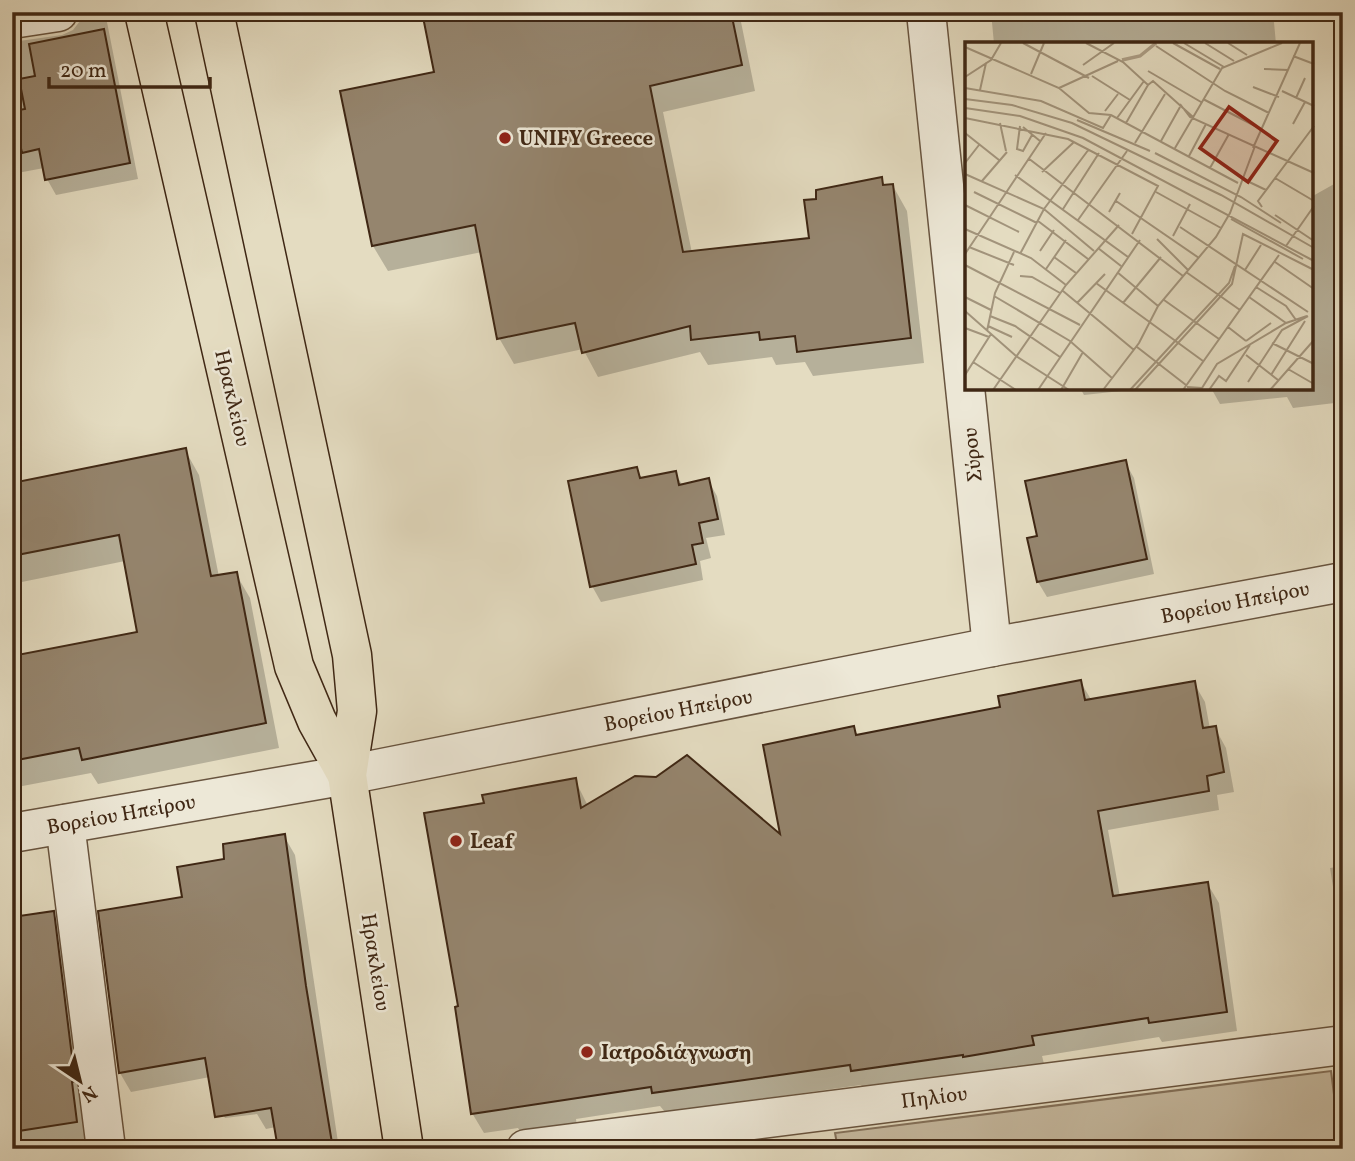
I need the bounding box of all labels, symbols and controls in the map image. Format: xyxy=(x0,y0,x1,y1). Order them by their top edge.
inset map xyxy=(965,42,1313,390)
scale bar xyxy=(49,46,210,90)
text: 20 m xyxy=(60,57,106,86)
place label: UNIFY Greece xyxy=(519,125,653,154)
marker: UNIFY Greece xyxy=(497,130,513,146)
street label: Ηρακλείου xyxy=(206,347,257,450)
street label: Σύρου xyxy=(956,426,991,484)
street label: Βορείου Ηπείρου xyxy=(1158,575,1312,632)
street label: Βορείου Ηπείρου xyxy=(601,683,755,740)
street label: Βορείου Ηπείρου xyxy=(44,788,198,843)
place label: Leaf xyxy=(470,828,515,857)
marker: Leaf xyxy=(448,833,464,849)
street label: Ηρακλείου xyxy=(352,911,397,1013)
place label: Ιατροδιάγνωση xyxy=(601,1039,752,1068)
marker: Ιατροδιάγνωση xyxy=(579,1044,595,1060)
north arrow xyxy=(46,1046,116,1116)
text: N xyxy=(75,1079,102,1108)
street label: Πηλίου xyxy=(899,1080,969,1117)

